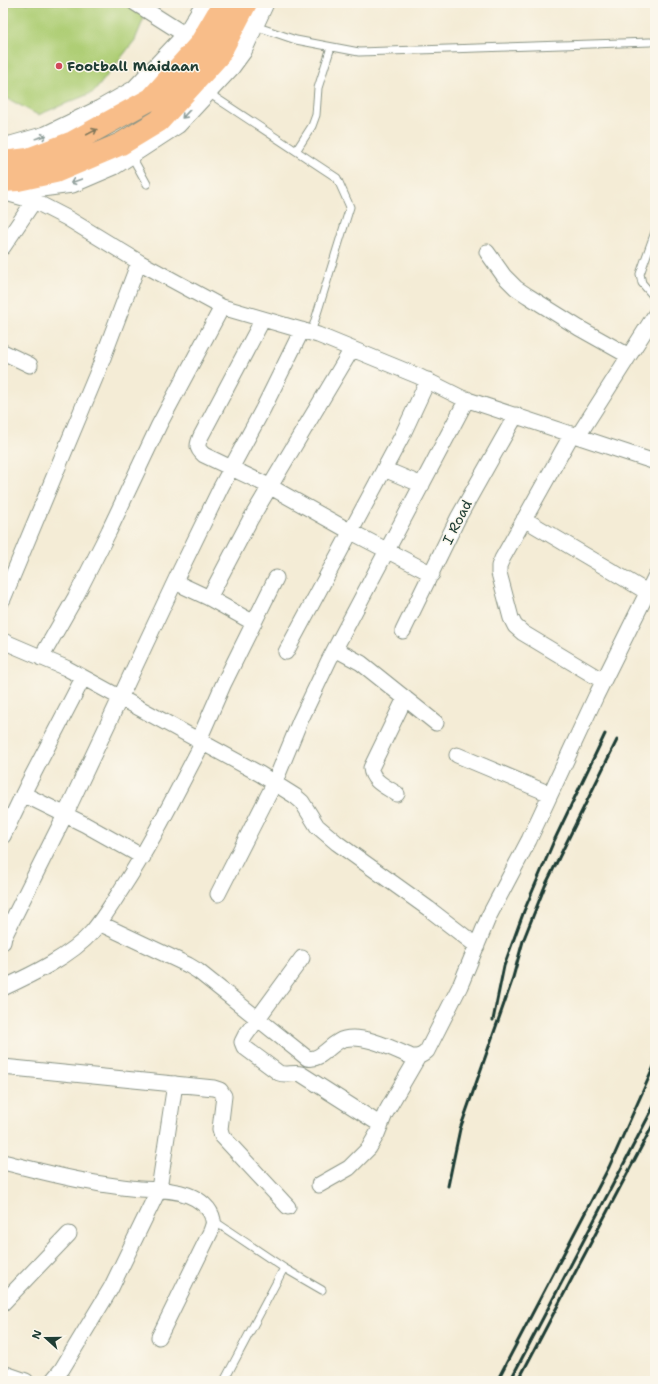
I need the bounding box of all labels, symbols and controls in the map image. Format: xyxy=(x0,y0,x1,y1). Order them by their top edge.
place label: Football Maidaan xyxy=(67,57,199,75)
marker: Football Maidaan xyxy=(54,61,64,71)
one-way arrow xyxy=(181,109,191,119)
one-way arrow xyxy=(86,127,98,135)
one-way arrow xyxy=(34,133,47,140)
one-way arrow xyxy=(70,178,83,185)
street label: I Road xyxy=(438,497,476,547)
north arrow xyxy=(26,1318,66,1358)
text: N xyxy=(29,1328,46,1341)

